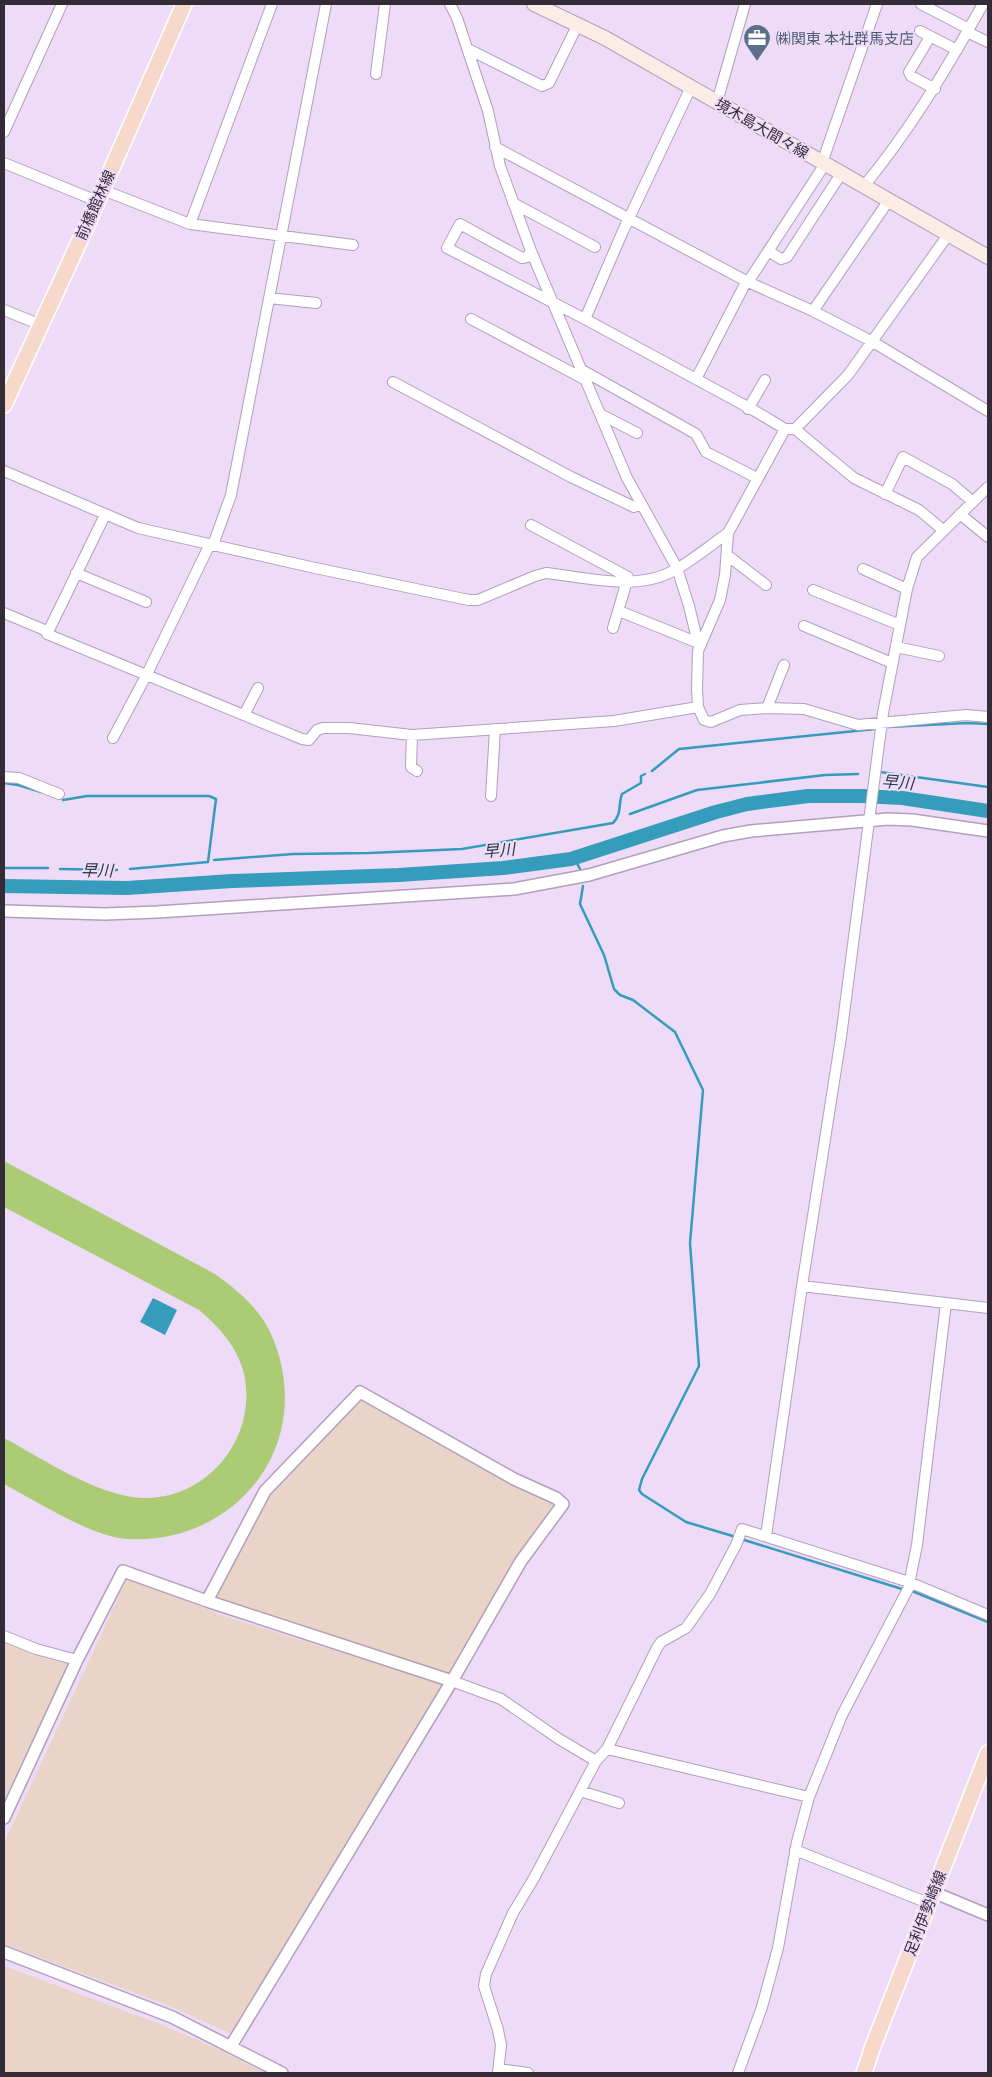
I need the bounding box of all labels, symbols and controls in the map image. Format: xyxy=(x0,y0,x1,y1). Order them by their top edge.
office icon: ㈱関東 本社群馬支店 xyxy=(742,23,772,62)
place label: ㈱関東 本社群馬支店 xyxy=(776,28,914,49)
street label: 境木島大間々線 xyxy=(711,93,813,163)
street label: 前橋館林線 xyxy=(70,166,120,244)
water label: 早川 xyxy=(881,770,917,794)
water label: 早川 xyxy=(482,837,518,862)
water label: 早川 xyxy=(81,859,115,881)
street label: 足利伊勢崎線 xyxy=(899,1867,951,1959)

